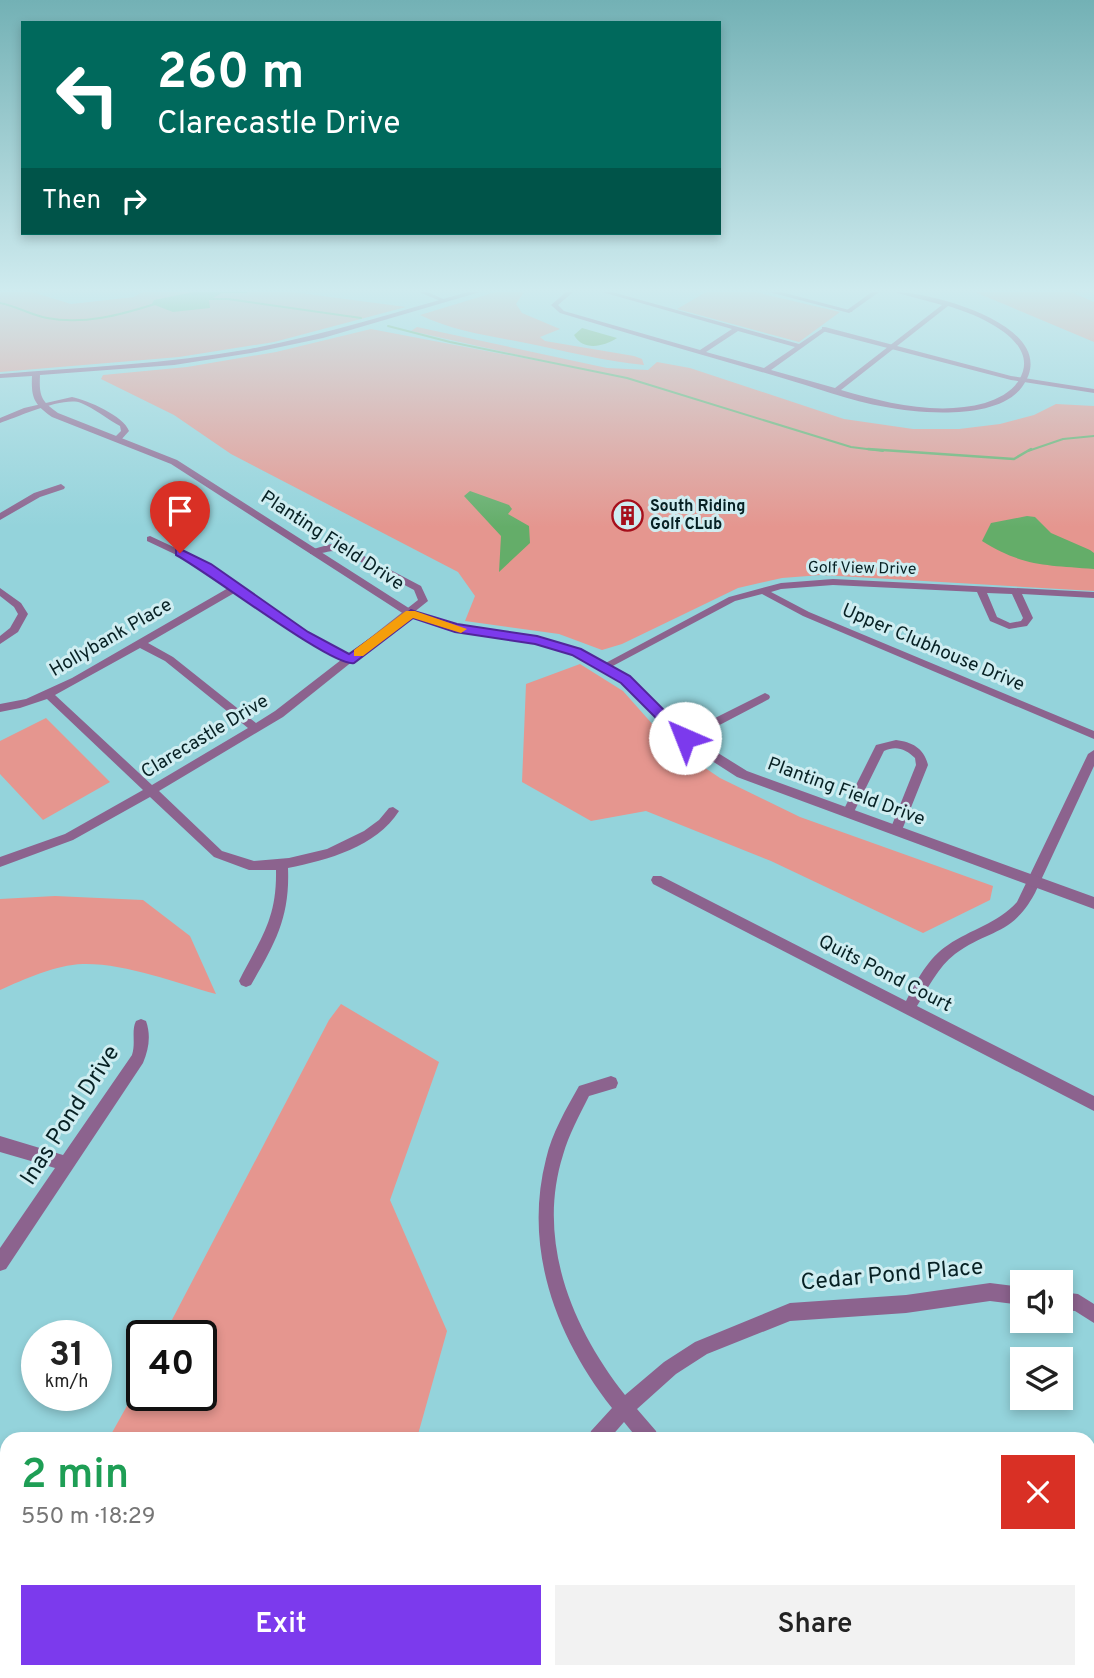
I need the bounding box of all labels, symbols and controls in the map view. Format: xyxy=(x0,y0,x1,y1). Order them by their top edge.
text: 260 m xyxy=(157,44,304,106)
icon: left xyxy=(42,49,133,140)
text: Clarecastle Drive xyxy=(157,105,400,145)
icon: right xyxy=(115,182,153,220)
text: Then xyxy=(42,185,101,218)
pin xyxy=(150,481,210,553)
street label: Planting Field Drive xyxy=(256,486,408,596)
icon: arrive xyxy=(161,492,199,530)
place label: South Riding Golf CLub xyxy=(650,497,746,535)
building icon: South Riding Golf CLub xyxy=(610,499,644,533)
street label: Golf View Drive xyxy=(808,558,916,580)
street label: Hollybank Place xyxy=(45,593,177,683)
street label: Upper Clubhouse Drive xyxy=(838,599,1028,697)
street label: Clarecastle Drive xyxy=(137,690,273,784)
position arrow xyxy=(648,701,722,775)
street label: Planting Field Drive xyxy=(764,752,928,832)
street label: Quits Pond Court xyxy=(814,930,956,1018)
street label: Inas Pond Drive xyxy=(15,1040,127,1192)
street label: Cedar Pond Place xyxy=(799,1254,985,1298)
map controls xyxy=(1010,1270,1073,1410)
button: sound xyxy=(1010,1270,1073,1333)
speed limit sign: 40 xyxy=(126,1320,217,1411)
text: 31 xyxy=(49,1334,84,1378)
button: layers xyxy=(1010,1347,1073,1410)
text: km/h xyxy=(45,1371,88,1394)
text: 2 min xyxy=(21,1450,129,1503)
button: close xyxy=(1001,1455,1075,1529)
text: 550 m · 18:29 xyxy=(21,1503,156,1532)
button: Exit xyxy=(21,1585,541,1665)
button: Share xyxy=(555,1585,1075,1665)

